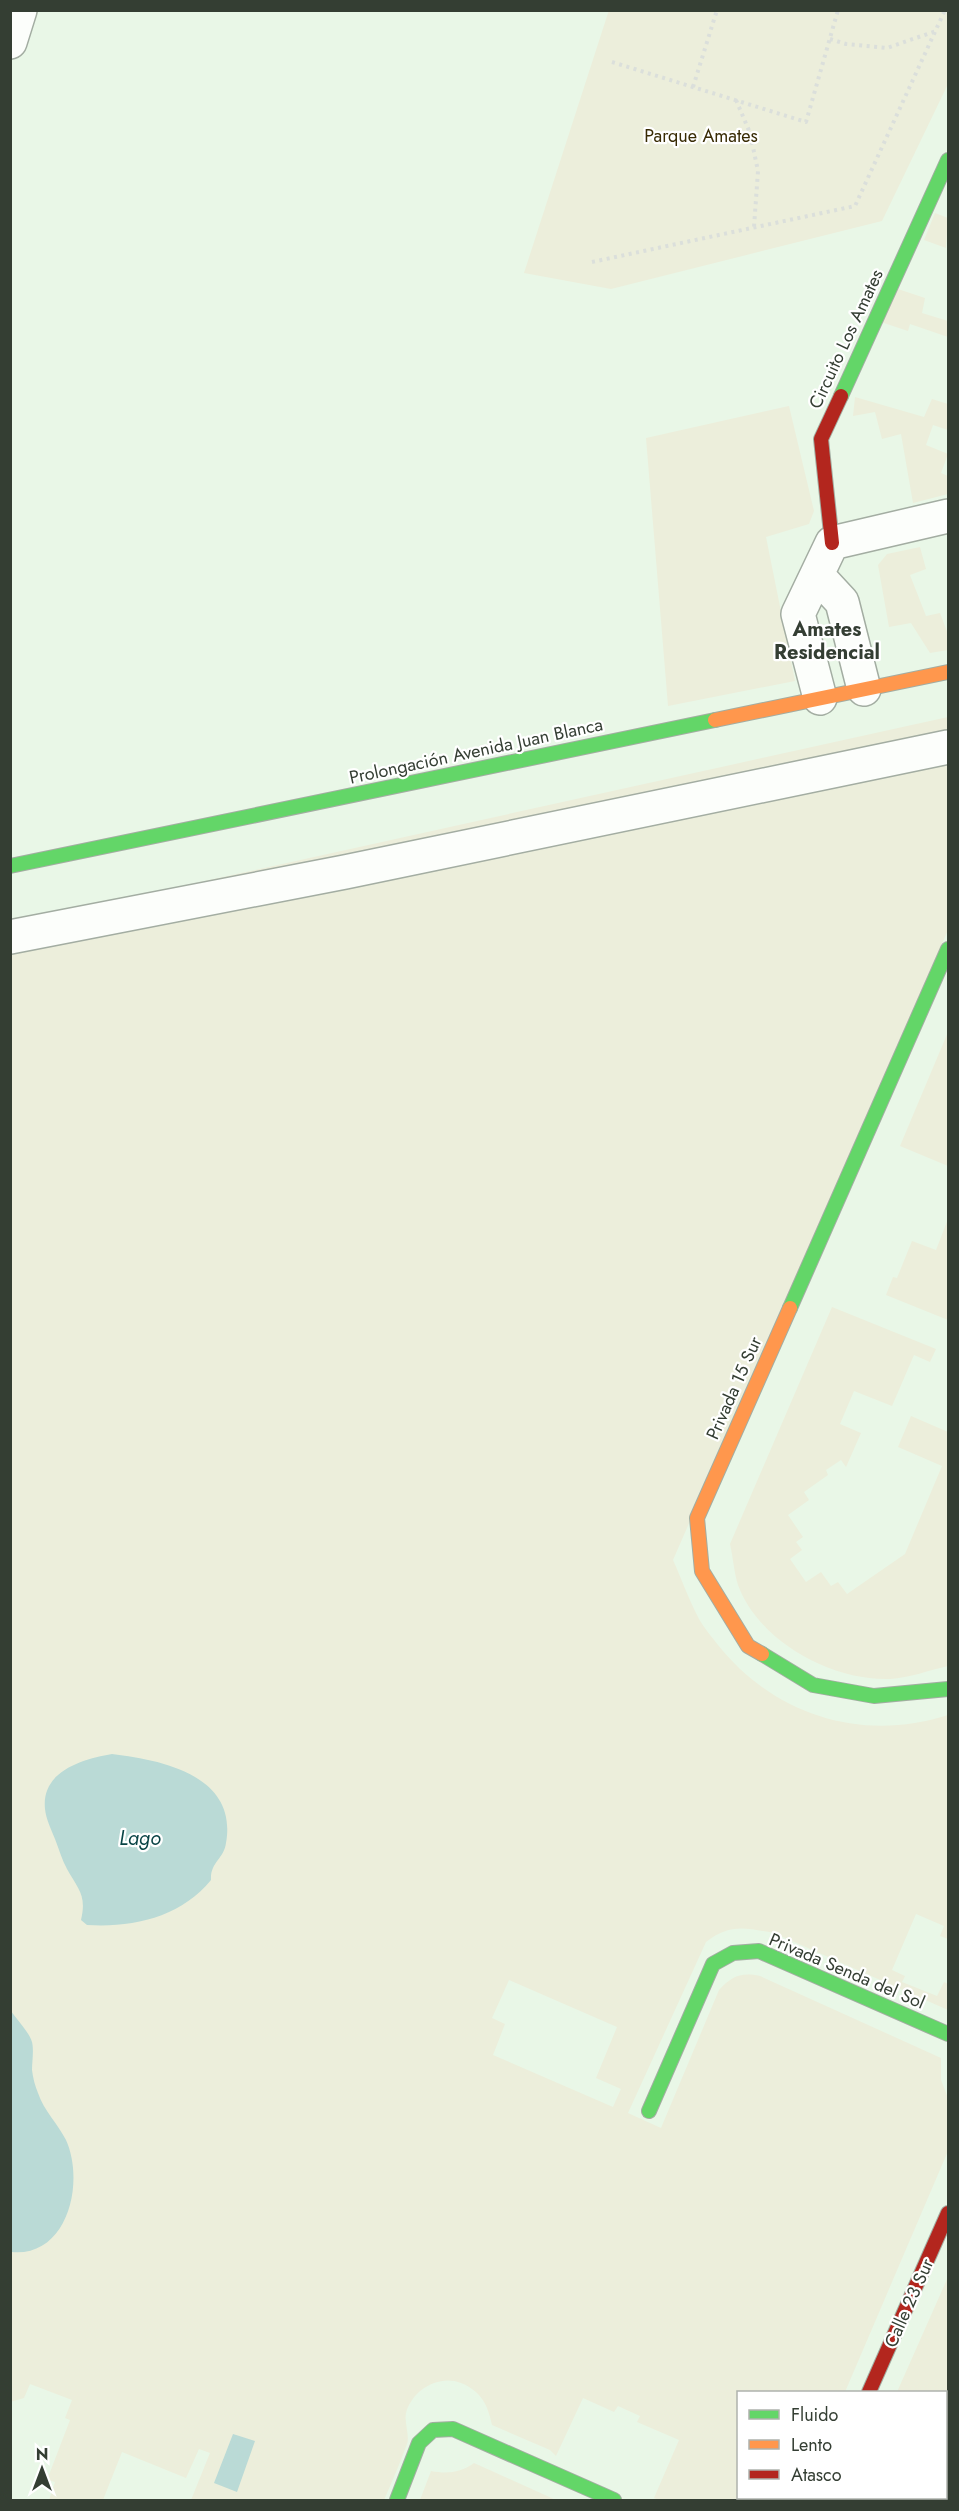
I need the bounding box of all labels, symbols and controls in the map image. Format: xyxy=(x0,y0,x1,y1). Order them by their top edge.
park label: Parque Amates xyxy=(644,123,758,149)
street label: Circuito Los Amates xyxy=(802,265,890,413)
district label: Amates Residencial xyxy=(774,615,880,667)
street label: Prolongación Avenida Juan Blanca xyxy=(347,711,605,791)
street label: Privada 15 Sur xyxy=(700,1332,769,1444)
water label: Lago xyxy=(119,1824,161,1853)
street label: Privada Senda del Sol xyxy=(765,1926,929,2016)
street label: Calle 23 Sur xyxy=(878,2254,941,2352)
legend xyxy=(737,2391,947,2499)
text: Fluido xyxy=(791,2402,839,2428)
text: Lento xyxy=(791,2432,832,2458)
north arrow xyxy=(12,2439,72,2499)
text: N xyxy=(36,2443,48,2466)
text: Atasco xyxy=(791,2462,842,2488)

